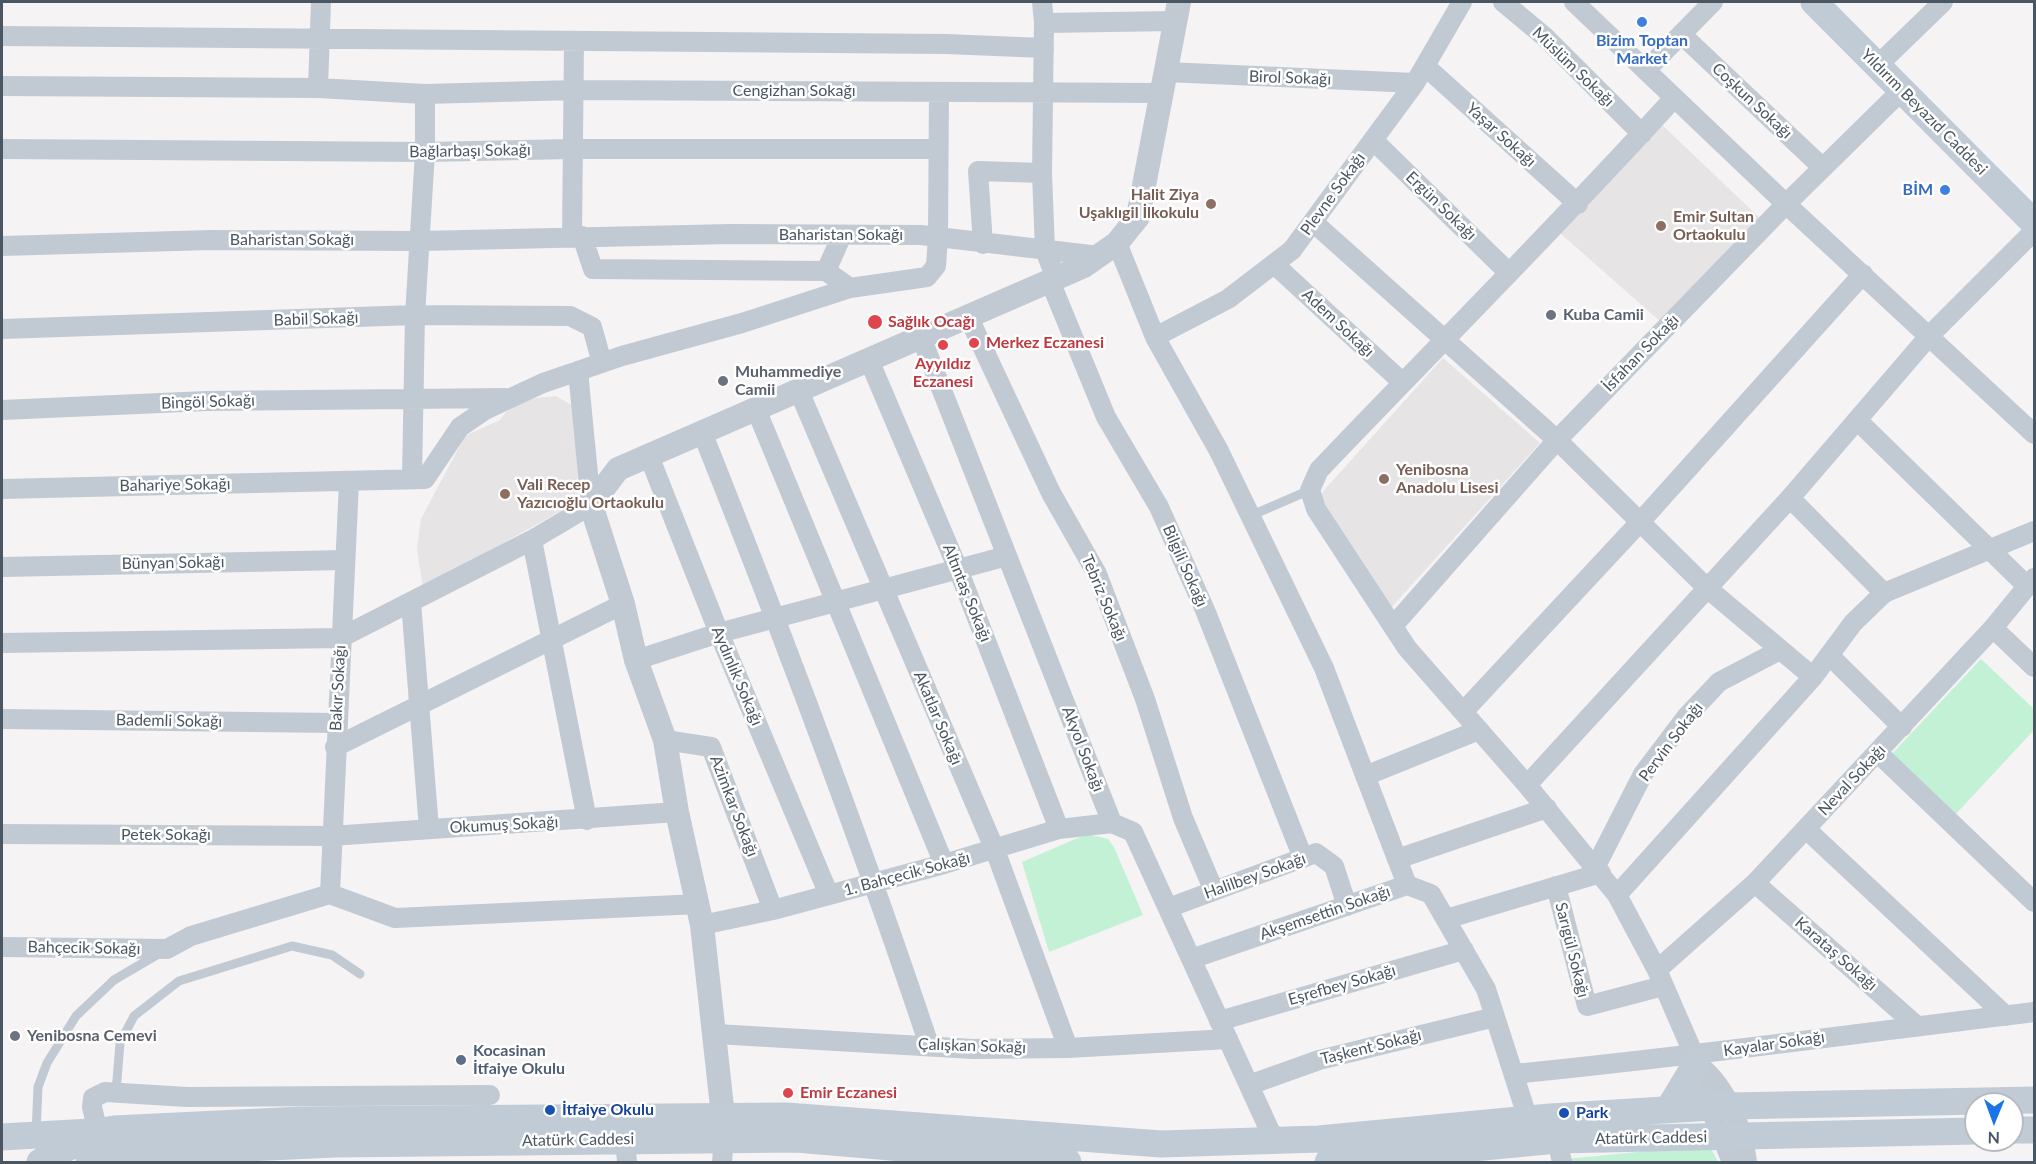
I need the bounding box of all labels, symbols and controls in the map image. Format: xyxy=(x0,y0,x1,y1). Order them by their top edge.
marker: Bizim Toptan Market xyxy=(1635,15,1649,29)
street label: Müslüm Sokağı xyxy=(1528,23,1618,111)
place label: Bizim Toptan Market xyxy=(1596,31,1688,69)
street label: Yıldırım Beyazıd Caddesi xyxy=(1857,45,1991,179)
street label: Coşkun Sokağı xyxy=(1708,59,1796,143)
street label: Birol Sokağı xyxy=(1248,67,1332,89)
street label: Cengizhan Sokağı xyxy=(732,81,856,101)
street label: Yaşar Sokağı xyxy=(1462,99,1540,171)
street label: Bağlarbaşı Sokağı xyxy=(409,140,531,162)
street label: Plevne Sokağı xyxy=(1297,149,1369,239)
street label: Ergün Sokağı xyxy=(1402,168,1480,244)
place label: BİM xyxy=(1903,180,1933,200)
marker: BİM xyxy=(1938,183,1952,197)
place label: Halit Ziya Uşaklıgil İlkokulu xyxy=(1079,185,1199,223)
marker: Halit Ziya Uşaklıgil İlkokulu xyxy=(1204,197,1218,211)
place label: Emir Sultan Ortaokulu xyxy=(1673,207,1754,245)
marker: Emir Sultan Ortaokulu xyxy=(1654,219,1668,233)
street label: Baharistan Sokağı xyxy=(779,225,903,245)
street label: Baharistan Sokağı xyxy=(230,230,354,250)
street label: Adem Sokağı xyxy=(1298,285,1378,361)
place label: Kuba Camii xyxy=(1563,305,1644,325)
street label: Babil Sokağı xyxy=(273,308,359,330)
marker: Kuba Camii xyxy=(1544,308,1558,322)
street label: İsfahan Sokağı xyxy=(1599,310,1683,396)
place label: Sağlık Ocağı xyxy=(888,312,975,332)
marker: Sağlık Ocağı xyxy=(866,313,884,331)
place label: Merkez Eczanesi xyxy=(986,333,1104,353)
marker: Merkez Eczanesi xyxy=(967,336,981,350)
marker: Ayyıldız Eczanesi xyxy=(936,338,950,352)
place label: Ayyıldız Eczanesi xyxy=(913,354,973,392)
place label: Muhammediye Camii xyxy=(735,362,841,400)
marker: Muhammediye Camii xyxy=(716,374,730,388)
street label: Bingöl Sokağı xyxy=(161,391,255,413)
place label: Yenibosna Anadolu Lisesi xyxy=(1396,460,1498,498)
marker: Yenibosna Anadolu Lisesi xyxy=(1377,472,1391,486)
street label: Bahariye Sokağı xyxy=(119,474,231,496)
place label: Vali Recep Yazıcıoğlu Ortaokulu xyxy=(517,475,664,513)
marker: Vali Recep Yazıcıoğlu Ortaokulu xyxy=(498,487,512,501)
street label: Bilgili Sokağı xyxy=(1158,522,1212,610)
street label: Altıntaş Sokağı xyxy=(939,541,995,645)
street label: Tebriz Sokağı xyxy=(1077,552,1131,644)
street label: Bünyan Sokağı xyxy=(121,553,225,573)
street label: Aydınlık Sokağı xyxy=(708,624,766,728)
street label: Bakır Sokağı xyxy=(326,645,350,731)
street label: Akatlar Sokağı xyxy=(910,668,966,768)
street label: Pervin Sokağı xyxy=(1635,698,1707,786)
street label: Akyol Sokağı xyxy=(1058,704,1108,794)
street label: Bademli Sokağı xyxy=(116,710,222,732)
street label: Neval Sokağı xyxy=(1814,741,1890,819)
street label: Azimkar Sokağı xyxy=(706,753,762,859)
street label: Okumuş Sokağı xyxy=(449,813,559,837)
street label: Petek Sokağı xyxy=(121,825,211,845)
street label: 1. Bahçecik Sokağı xyxy=(842,848,972,900)
street label: Halilbey Sokağı xyxy=(1202,849,1308,903)
street label: Akşemsettin Sokağı xyxy=(1257,882,1393,944)
street label: Sarıgül Sokağı xyxy=(1551,900,1593,1000)
street label: Karataş Sokağı xyxy=(1791,913,1881,995)
street label: Bahçecik Sokağı xyxy=(27,937,141,959)
street label: Eşrefbey Sokağı xyxy=(1286,960,1398,1010)
street label: Taşkent Sokağı xyxy=(1319,1025,1423,1069)
place label: Yenibosna Cemevi xyxy=(27,1026,157,1046)
street label: Kayalar Sokağı xyxy=(1722,1027,1826,1061)
marker: Yenibosna Cemevi xyxy=(8,1029,22,1043)
street label: Çalışkan Sokağı xyxy=(918,1035,1026,1057)
place label: Kocasinan İtfaiye Okulu xyxy=(473,1041,565,1079)
marker: Kocasinan İtfaiye Okulu xyxy=(454,1053,468,1067)
place label: Emir Eczanesi xyxy=(800,1083,897,1103)
marker: Emir Eczanesi xyxy=(781,1086,795,1100)
north arrow xyxy=(1964,1092,2024,1152)
place label: İtfaiye Okulu xyxy=(562,1100,654,1120)
marker: İtfaiye Okulu xyxy=(543,1103,557,1117)
place label: Park xyxy=(1576,1103,1608,1123)
marker: Park xyxy=(1557,1106,1571,1120)
street label: Atatürk Caddesi xyxy=(1595,1127,1707,1149)
street label: Atatürk Caddesi xyxy=(522,1129,634,1151)
text: N xyxy=(1987,1129,2000,1148)

